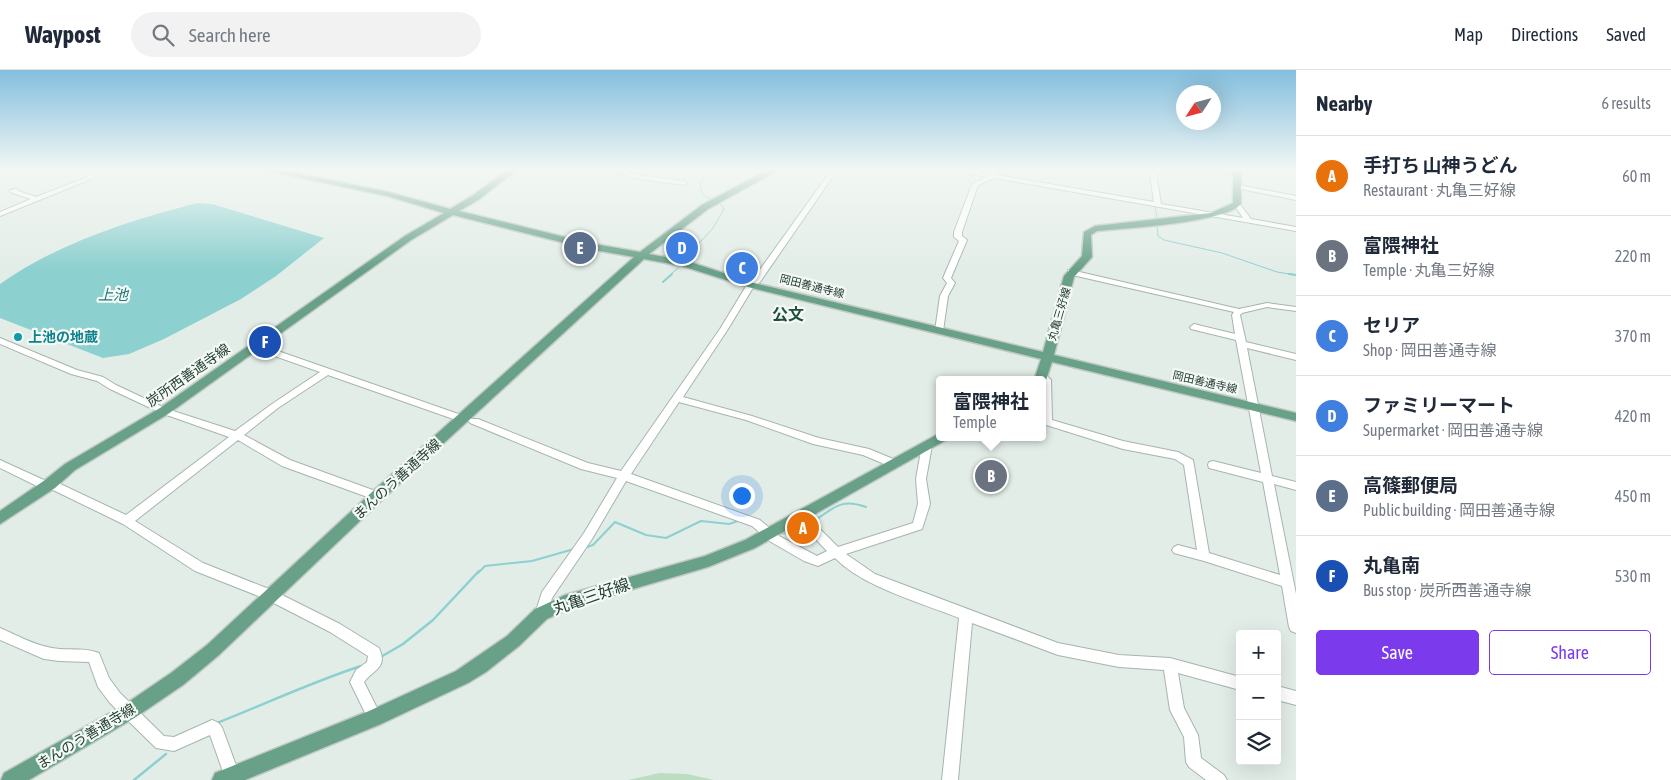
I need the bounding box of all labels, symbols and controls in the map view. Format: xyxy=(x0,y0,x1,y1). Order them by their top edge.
search box xyxy=(131,12,481,57)
text: Waypost xyxy=(25,21,101,48)
icon: search xyxy=(149,21,177,49)
text: Search here xyxy=(189,24,271,46)
text: Map xyxy=(1454,24,1483,45)
text: Directions xyxy=(1511,24,1578,45)
text: Saved xyxy=(1606,24,1646,45)
north arrow xyxy=(1176,85,1221,130)
text: Nearby xyxy=(1316,91,1372,115)
text: 6 results xyxy=(1601,94,1651,112)
text: 手打ち 山神うどん xyxy=(1363,154,1518,176)
text: A xyxy=(1328,167,1336,185)
text: 60 m xyxy=(1622,167,1651,185)
text: Restaurant · 丸亀三好線 xyxy=(1363,181,1516,199)
pin: E xyxy=(564,229,596,267)
pin: D xyxy=(666,229,698,267)
text: 富隈神社 xyxy=(1363,234,1439,256)
text: B xyxy=(1328,247,1336,265)
text: 220 m xyxy=(1615,247,1651,265)
pin: C xyxy=(726,249,758,287)
text: Temple · 丸亀三好線 xyxy=(1363,261,1495,279)
street label: 岡田善通寺線 xyxy=(779,272,845,300)
water label: 上池 xyxy=(98,286,130,303)
street label: 丸亀三好線 xyxy=(1046,286,1072,342)
district label: 公文 xyxy=(772,305,804,323)
text: セリア xyxy=(1363,314,1420,336)
pin: F xyxy=(249,323,281,361)
text: C xyxy=(1328,327,1336,345)
text: 370 m xyxy=(1615,327,1651,345)
place label: 上池の地蔵 xyxy=(28,329,98,345)
marker: 上池の地蔵 xyxy=(12,331,24,343)
street label: 炭所西善通寺線 xyxy=(143,340,233,410)
text: Shop · 岡田善通寺線 xyxy=(1363,341,1496,359)
street label: 岡田善通寺線 xyxy=(1171,369,1239,395)
popup xyxy=(936,376,1046,441)
text: 富隈神社 xyxy=(953,390,1029,412)
text: ファミリーマート xyxy=(1363,394,1515,416)
text: D xyxy=(1328,407,1336,425)
text: 420 m xyxy=(1615,407,1651,425)
text: Temple xyxy=(953,413,997,431)
text: Supermarket · 岡田善通寺線 xyxy=(1363,421,1543,439)
street label: まんのう善通寺線 xyxy=(350,436,444,522)
pin: B xyxy=(975,457,1007,495)
text: 高篠郵便局 xyxy=(1363,474,1458,496)
your location xyxy=(729,483,755,509)
text: E xyxy=(1329,487,1335,505)
text: 450 m xyxy=(1615,487,1651,505)
text: Public building · 岡田善通寺線 xyxy=(1363,501,1555,519)
pin: A xyxy=(787,509,819,547)
text: 丸亀南 xyxy=(1363,554,1420,576)
text: F xyxy=(1329,567,1335,585)
text: 530 m xyxy=(1615,567,1651,585)
street label: 丸亀三好線 xyxy=(550,574,632,618)
text: Bus stop · 炭所西善通寺線 xyxy=(1363,581,1531,599)
map controls xyxy=(1236,630,1281,765)
button: + xyxy=(1236,630,1281,675)
button: Save xyxy=(1316,630,1479,675)
button: Share xyxy=(1489,630,1651,675)
button: − xyxy=(1236,675,1281,720)
street label: まんのう善通寺線 xyxy=(34,700,138,772)
button: layers xyxy=(1236,720,1281,765)

